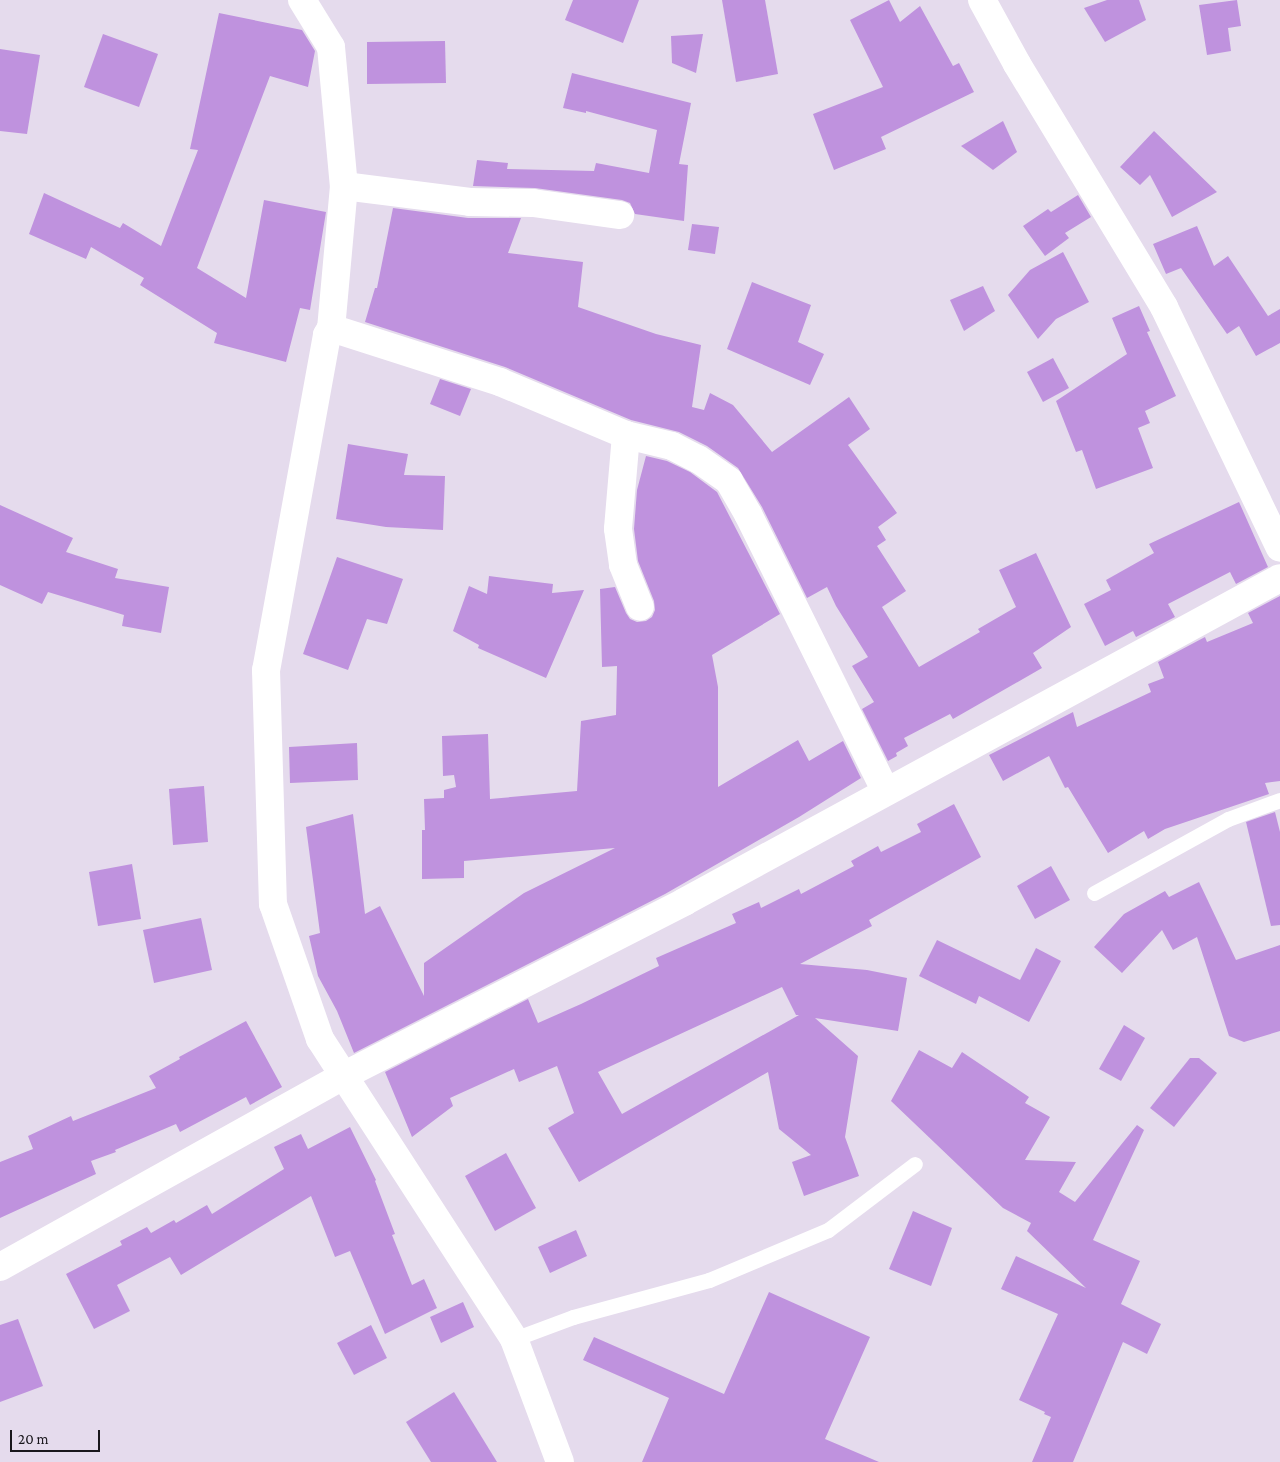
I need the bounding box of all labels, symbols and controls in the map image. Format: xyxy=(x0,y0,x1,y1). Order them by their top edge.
scale bar xyxy=(12,1420,102,1452)
text: 20 m xyxy=(18,1431,49,1447)

